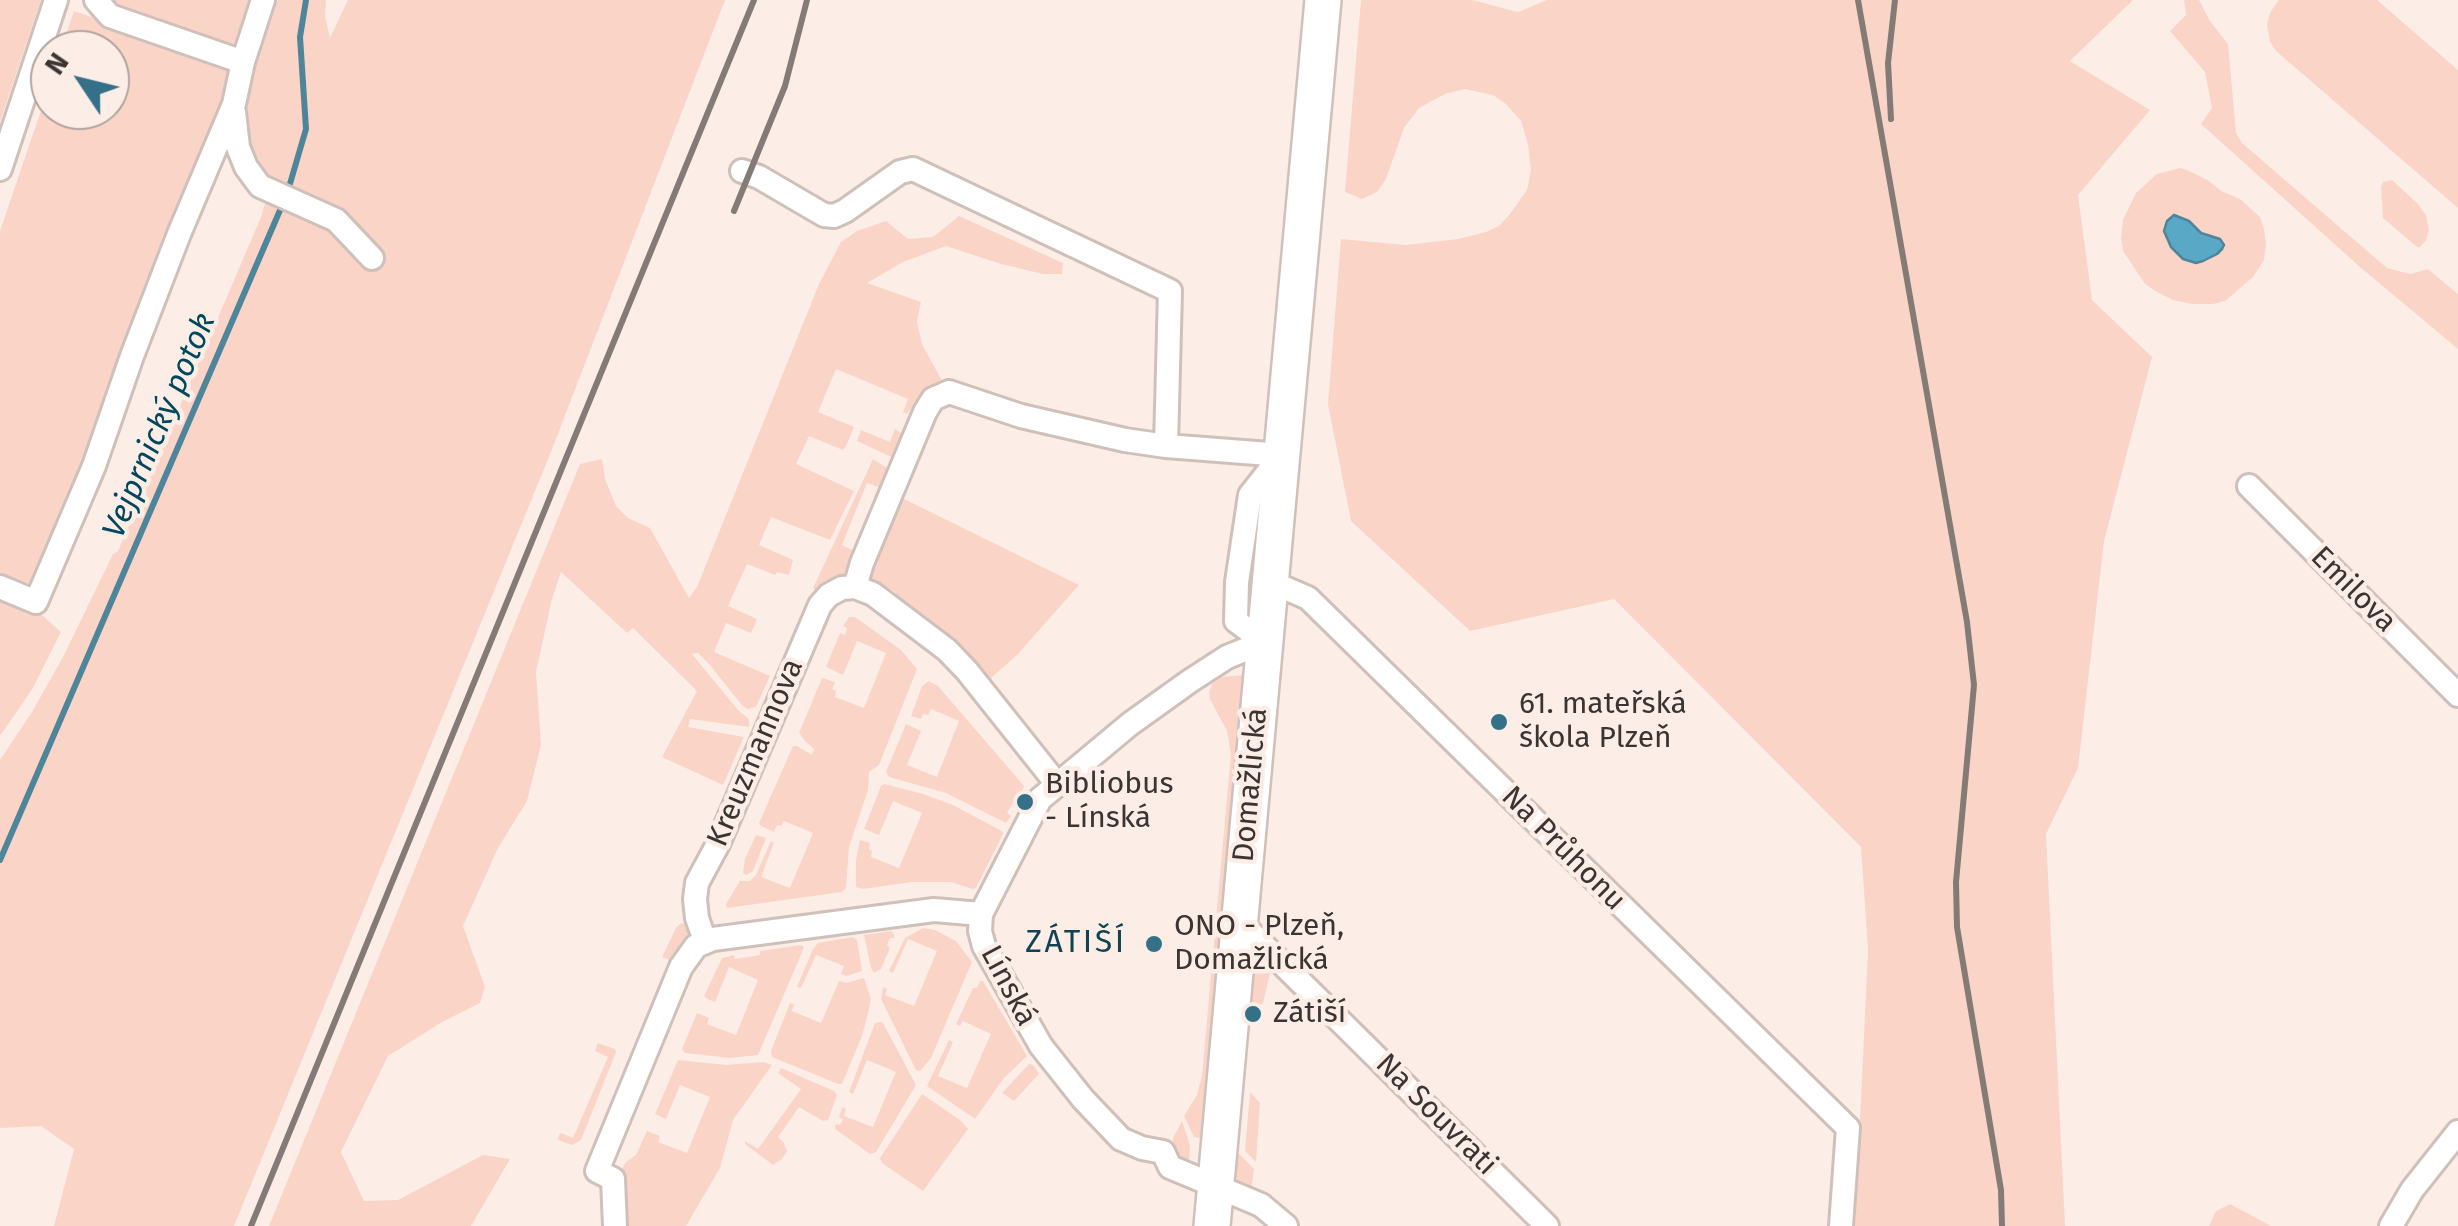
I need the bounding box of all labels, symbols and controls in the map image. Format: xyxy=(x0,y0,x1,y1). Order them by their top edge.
north arrow xyxy=(30,30,130,130)
text: N xyxy=(38,47,75,81)
water label: Vejprnický potok xyxy=(95,308,225,544)
street label: Emilova xyxy=(2303,540,2403,640)
street label: Kreuzmannova xyxy=(700,654,812,852)
place label: 61. mateřská škola Plzeň xyxy=(1519,687,1687,758)
street label: Domažlická xyxy=(1226,706,1276,864)
marker: 61. mateřská škola Plzeň xyxy=(1488,711,1510,733)
place label: Bibliobus - Línská xyxy=(1045,767,1174,838)
street label: Na Průhonu xyxy=(1493,779,1633,919)
marker: Bibliobus - Línská xyxy=(1014,791,1036,813)
place label: ONO - Plzeň, Domažlická xyxy=(1174,909,1344,980)
district label: ZÁTIŠÍ xyxy=(1025,924,1127,962)
marker: ONO - Plzeň, Domažlická xyxy=(1143,933,1165,955)
street label: Línská xyxy=(972,940,1044,1032)
place label: Zátiší xyxy=(1273,996,1346,1032)
marker: Zátiší xyxy=(1242,1003,1264,1025)
street label: Na Souvrati xyxy=(1368,1047,1504,1183)

